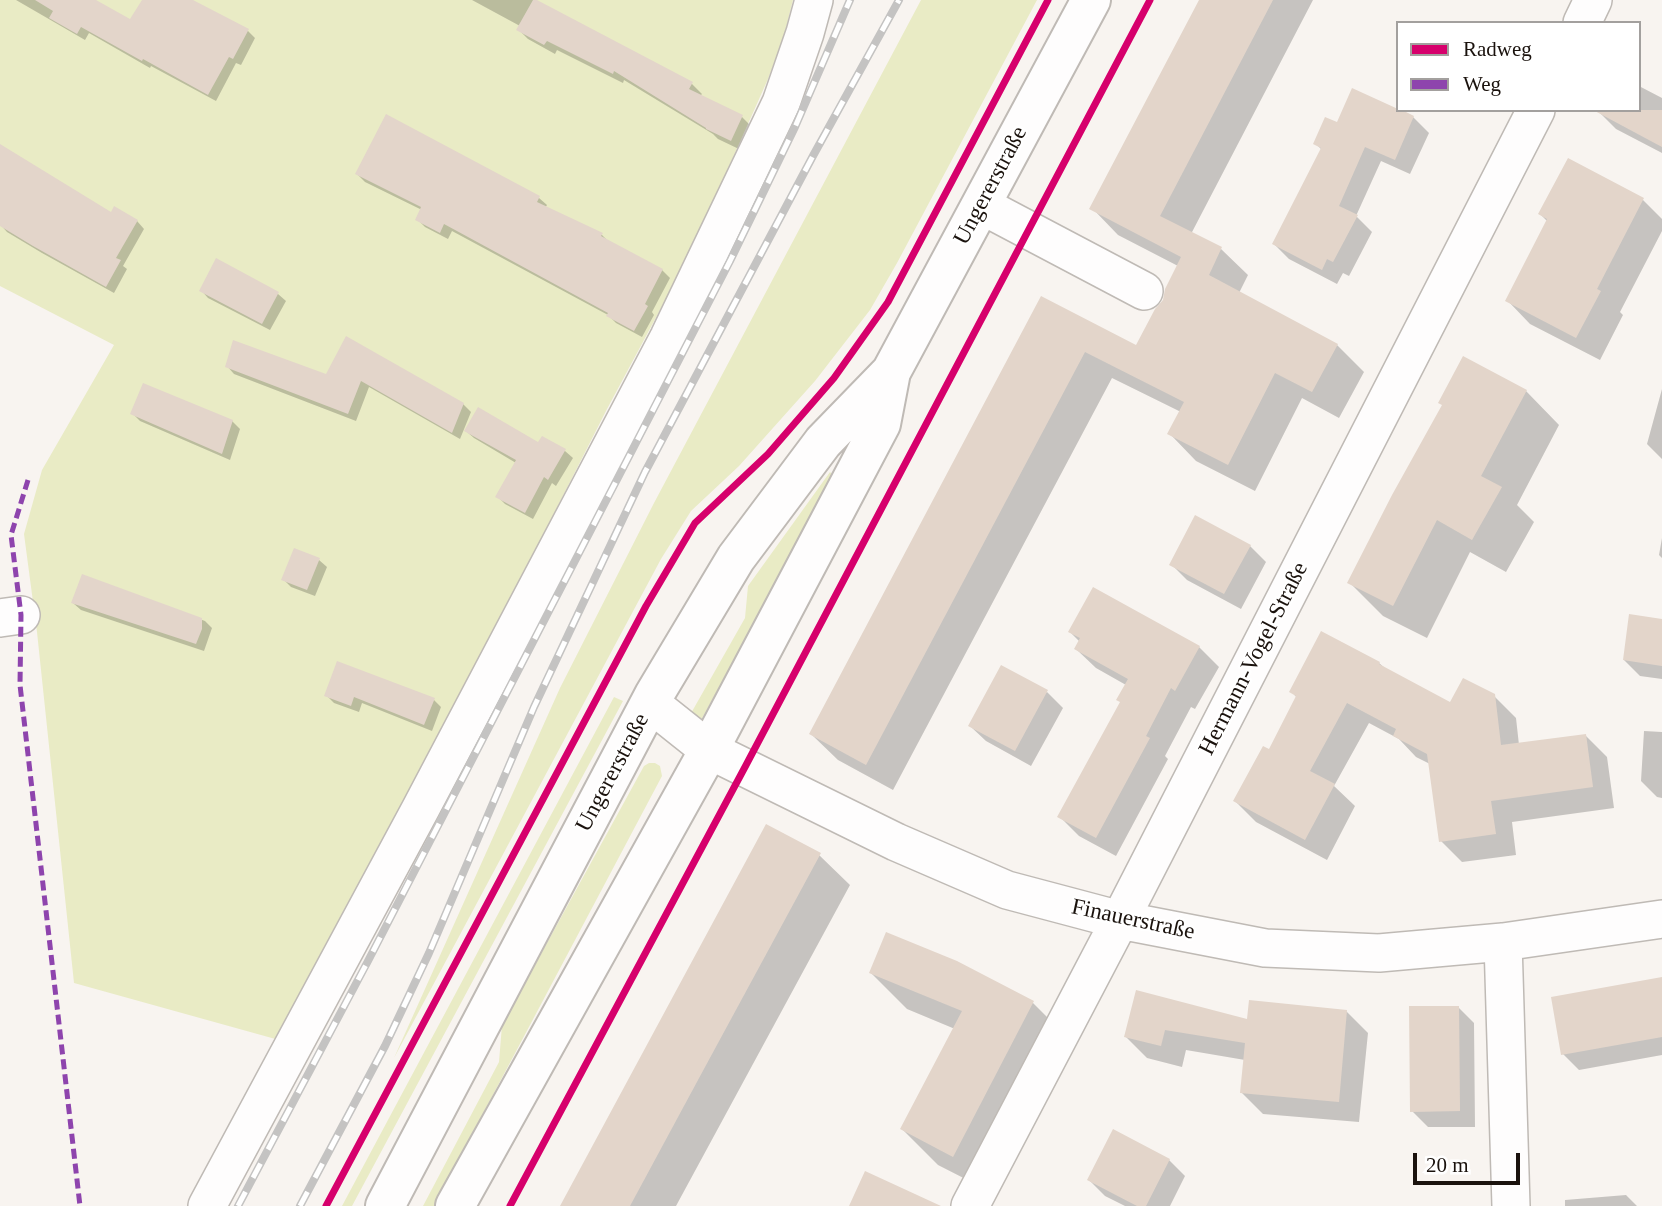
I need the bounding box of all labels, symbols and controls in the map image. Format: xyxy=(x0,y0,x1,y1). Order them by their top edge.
legend xyxy=(1396,21,1641,112)
text: Radweg xyxy=(1463,37,1532,61)
text: Weg xyxy=(1463,72,1501,96)
street label: Ungererstraße xyxy=(948,122,1034,250)
street label: Hermann-Vogel-Straße xyxy=(1193,558,1315,760)
street label: Ungererstraße xyxy=(570,709,656,837)
street label: Finauerstraße xyxy=(1069,893,1197,947)
scale bar xyxy=(1417,1140,1524,1184)
text: 20 m xyxy=(1426,1153,1469,1177)

